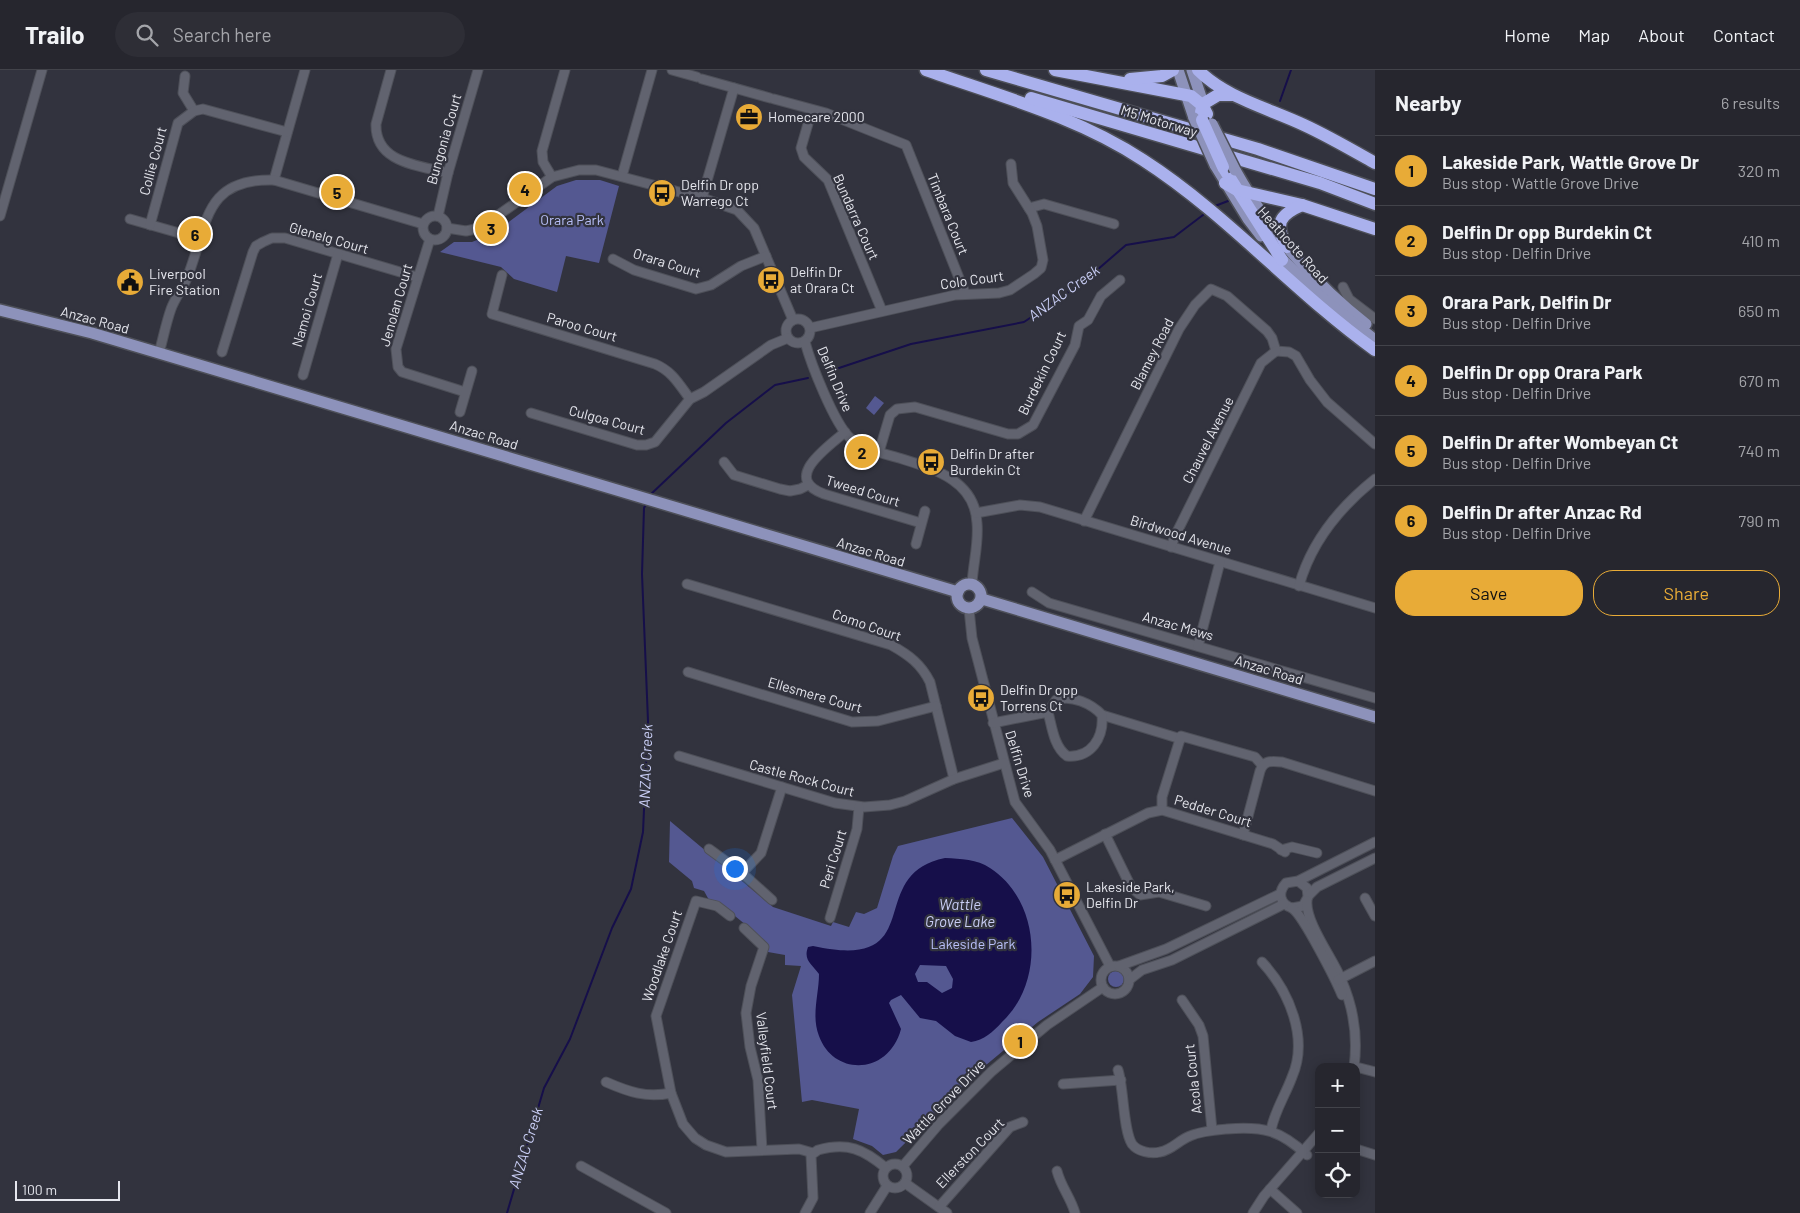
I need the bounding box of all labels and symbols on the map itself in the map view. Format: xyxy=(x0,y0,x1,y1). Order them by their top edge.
street label: Bungonia Court xyxy=(422,91,465,186)
street label: M5 Motorway xyxy=(1119,101,1200,140)
office icon: Homecare 2000 xyxy=(734,102,764,132)
place label: Homecare 2000 xyxy=(768,108,865,125)
street label: Collie Court xyxy=(135,125,170,197)
pin: 4 xyxy=(509,170,541,208)
street label: Timbara Court xyxy=(924,170,973,257)
street label: Bundarra Court xyxy=(830,171,883,262)
pin: 5 xyxy=(321,173,353,211)
place label: Delfin Dr opp Warrego Ct xyxy=(681,176,759,209)
bus stop icon: Delfin Dr opp Warrego Ct xyxy=(647,178,677,208)
street label: Heathcote Road xyxy=(1255,203,1332,286)
pin: 3 xyxy=(475,209,507,247)
park label: Orara Park xyxy=(540,211,604,228)
pin: 6 xyxy=(179,215,211,253)
street label: Glenelg Court xyxy=(288,218,371,257)
street label: Orara Court xyxy=(631,244,703,281)
water label: ANZAC Creek xyxy=(1024,260,1103,324)
street label: Jenolan Court xyxy=(376,262,415,348)
place label: Delfin Dr at Orara Ct xyxy=(790,263,855,296)
place label: Liverpool Fire Station xyxy=(149,265,220,298)
bus stop icon: Delfin Dr at Orara Ct xyxy=(756,265,786,295)
public building icon: Liverpool Fire Station xyxy=(115,267,145,297)
street label: Colo Court xyxy=(939,267,1005,292)
street label: Namoi Court xyxy=(288,271,325,349)
street label: Anzac Road xyxy=(59,302,131,337)
street label: Paroo Court xyxy=(545,308,619,345)
street label: Blamey Road xyxy=(1126,315,1177,392)
street label: Burdekin Court xyxy=(1014,328,1069,417)
street label: Delfin Drive xyxy=(814,344,857,414)
street label: Chauvel Avenue xyxy=(1178,394,1237,486)
street label: Culgoa Court xyxy=(567,401,647,438)
street label: Anzac Road xyxy=(448,416,520,453)
pin: 2 xyxy=(846,433,878,471)
place label: Delfin Dr after Burdekin Ct xyxy=(950,445,1034,478)
bus stop icon: Delfin Dr after Burdekin Ct xyxy=(916,447,946,477)
street label: Tweed Court xyxy=(824,471,902,510)
street label: Birdwood Avenue xyxy=(1128,511,1234,558)
street label: Anzac Road xyxy=(835,533,907,570)
street label: Como Court xyxy=(830,605,904,644)
street label: Anzac Mews xyxy=(1141,607,1216,644)
street label: Anzac Road xyxy=(1233,651,1305,688)
street label: Ellesmere Court xyxy=(766,673,864,716)
place label: Delfin Dr opp Torrens Ct xyxy=(1000,681,1078,714)
bus stop icon: Delfin Dr opp Torrens Ct xyxy=(966,683,996,713)
water label: ANZAC Creek xyxy=(635,723,655,808)
street label: Delfin Drive xyxy=(1002,728,1039,800)
street label: Castle Rock Court xyxy=(748,755,857,800)
street label: Pedder Court xyxy=(1172,791,1254,830)
street label: Peri Court xyxy=(815,827,850,890)
your location xyxy=(722,856,748,882)
place label: Lakeside Park, Delfin Dr xyxy=(1086,878,1175,911)
bus stop icon: Lakeside Park, Delfin Dr xyxy=(1052,880,1082,910)
water label: Wattle Grove Lake xyxy=(925,895,995,930)
street label: Woodlake Court xyxy=(638,908,685,1004)
park label: Lakeside Park xyxy=(931,935,1015,952)
street label: Valleyfield Court xyxy=(753,1011,782,1111)
pin: 1 xyxy=(1004,1022,1036,1060)
street label: Acola Court xyxy=(1180,1043,1205,1115)
street label: Wattle Grove Drive xyxy=(899,1056,988,1148)
water label: ANZAC Creek xyxy=(504,1104,546,1190)
street label: Ellerston Court xyxy=(932,1114,1007,1191)
scale bar xyxy=(15,1178,120,1201)

